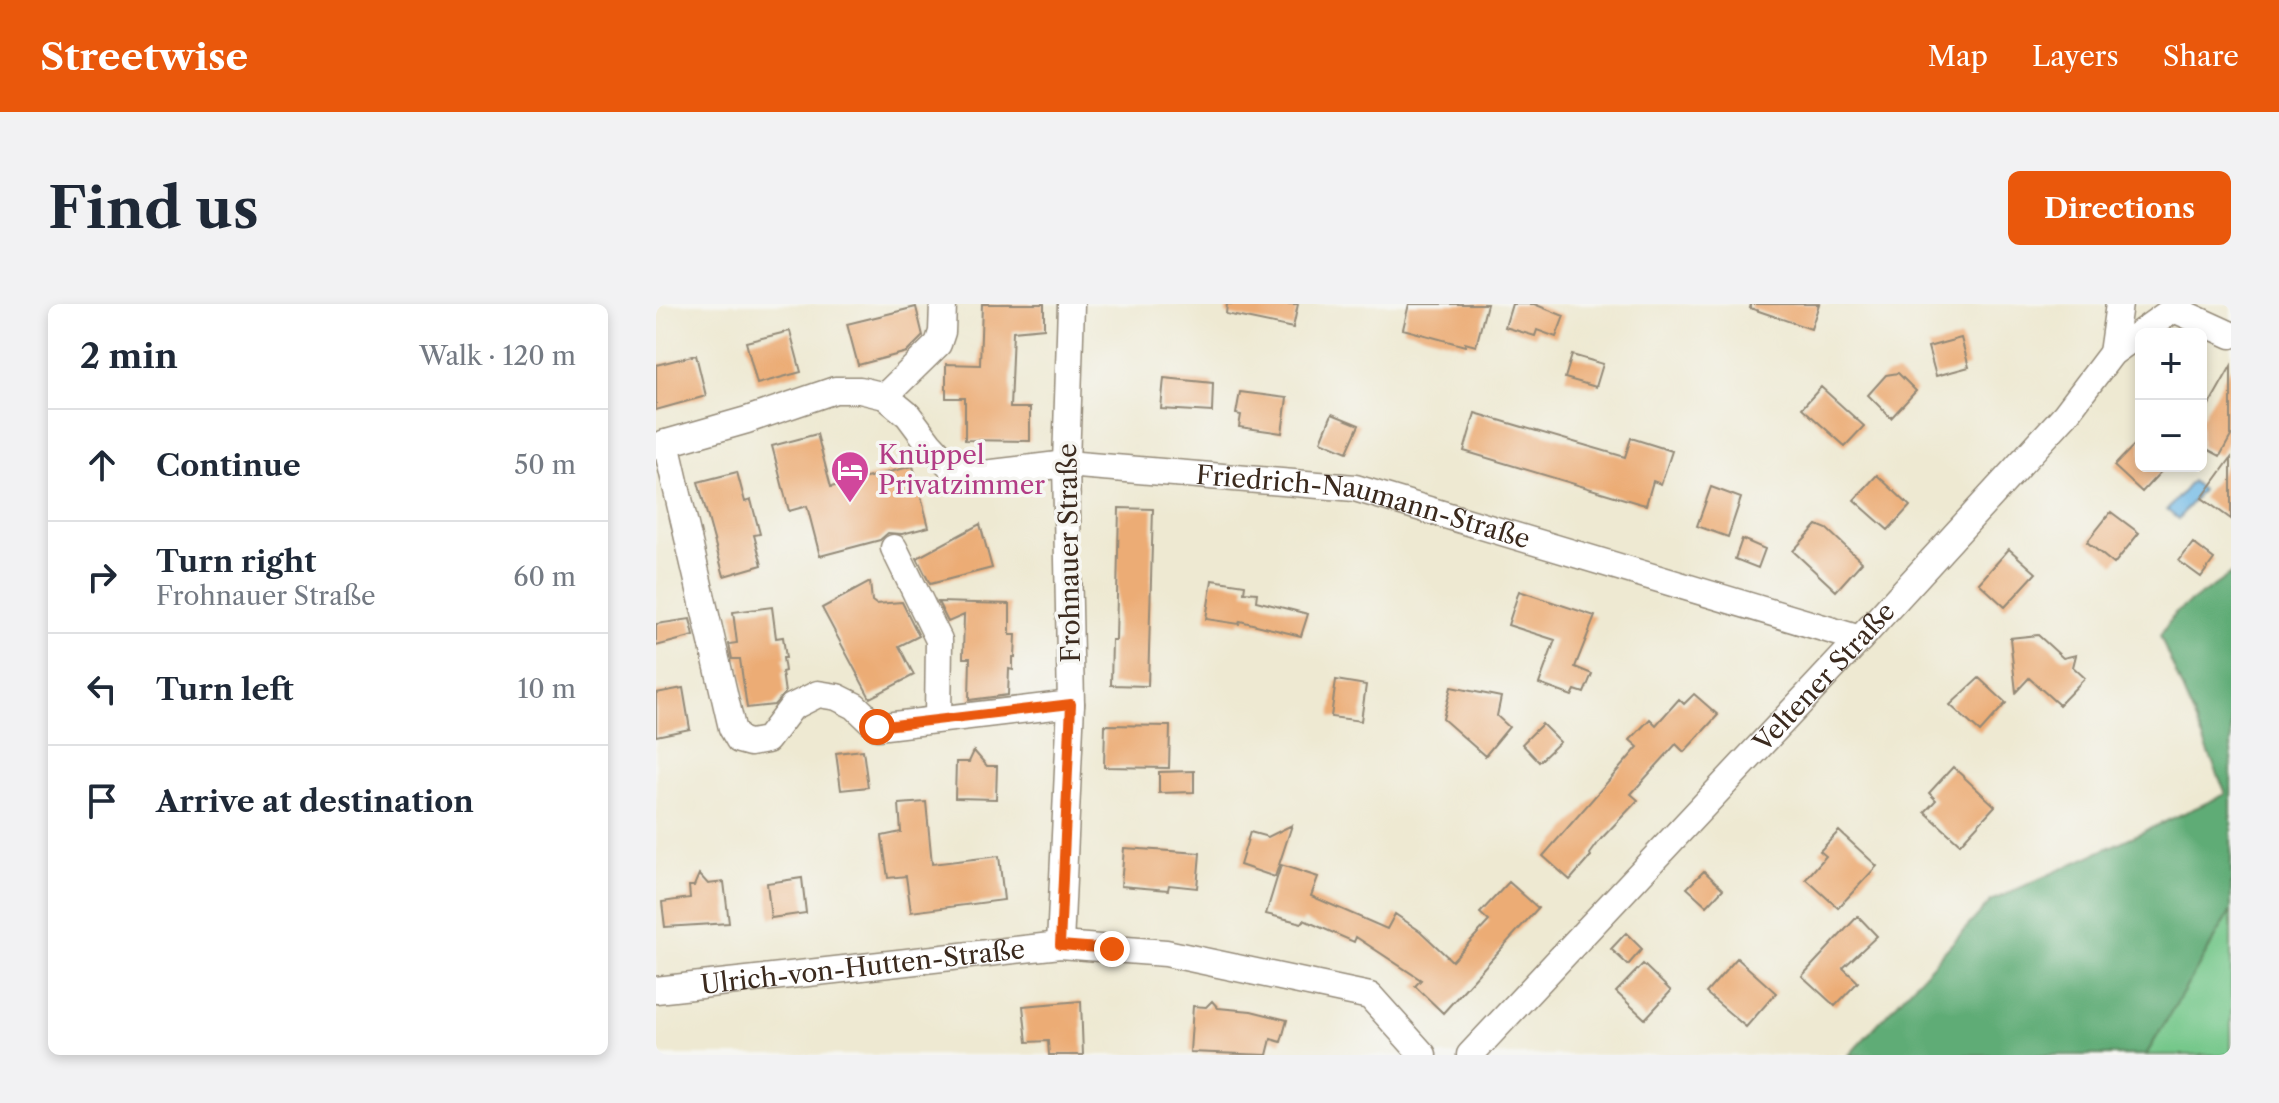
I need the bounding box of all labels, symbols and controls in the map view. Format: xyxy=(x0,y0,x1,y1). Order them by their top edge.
text: Streetwise xyxy=(40,33,248,80)
text: Map xyxy=(1928,39,1988,73)
text: Layers xyxy=(2032,39,2119,73)
text: Share xyxy=(2163,39,2239,73)
button: Directions xyxy=(2008,171,2231,245)
text: Find us xyxy=(48,174,259,243)
map controls xyxy=(2135,328,2207,472)
button: + xyxy=(2135,328,2207,400)
text: 2 min xyxy=(80,335,178,377)
text: Walk · 120 m xyxy=(419,340,576,372)
button: − xyxy=(2135,400,2207,472)
place label: Knüppel Privatzimmer xyxy=(878,439,1045,501)
icon: ahead xyxy=(80,443,124,487)
street label: Frohnauer Straße xyxy=(1051,443,1087,663)
text: Continue xyxy=(156,447,301,484)
text: 50 m xyxy=(514,449,576,481)
hotel icon: Knüppel Privatzimmer xyxy=(829,449,871,504)
street label: Friedrich-Naumann-Straße xyxy=(1195,459,1534,555)
text: Turn right xyxy=(156,543,316,580)
icon: right xyxy=(80,555,124,599)
text: 60 m xyxy=(513,561,576,593)
text: Frohnauer Straße xyxy=(156,580,376,612)
street label: Veltener Straße xyxy=(1746,596,1902,759)
icon: left xyxy=(80,667,124,711)
text: Turn left xyxy=(156,671,293,708)
text: 10 m xyxy=(517,673,576,705)
route start xyxy=(859,709,895,745)
icon: arrive xyxy=(80,779,124,823)
text: Arrive at destination xyxy=(156,783,474,820)
route end xyxy=(1094,931,1130,967)
street label: Ulrich-von-Hutten-Straße xyxy=(699,933,1027,1001)

